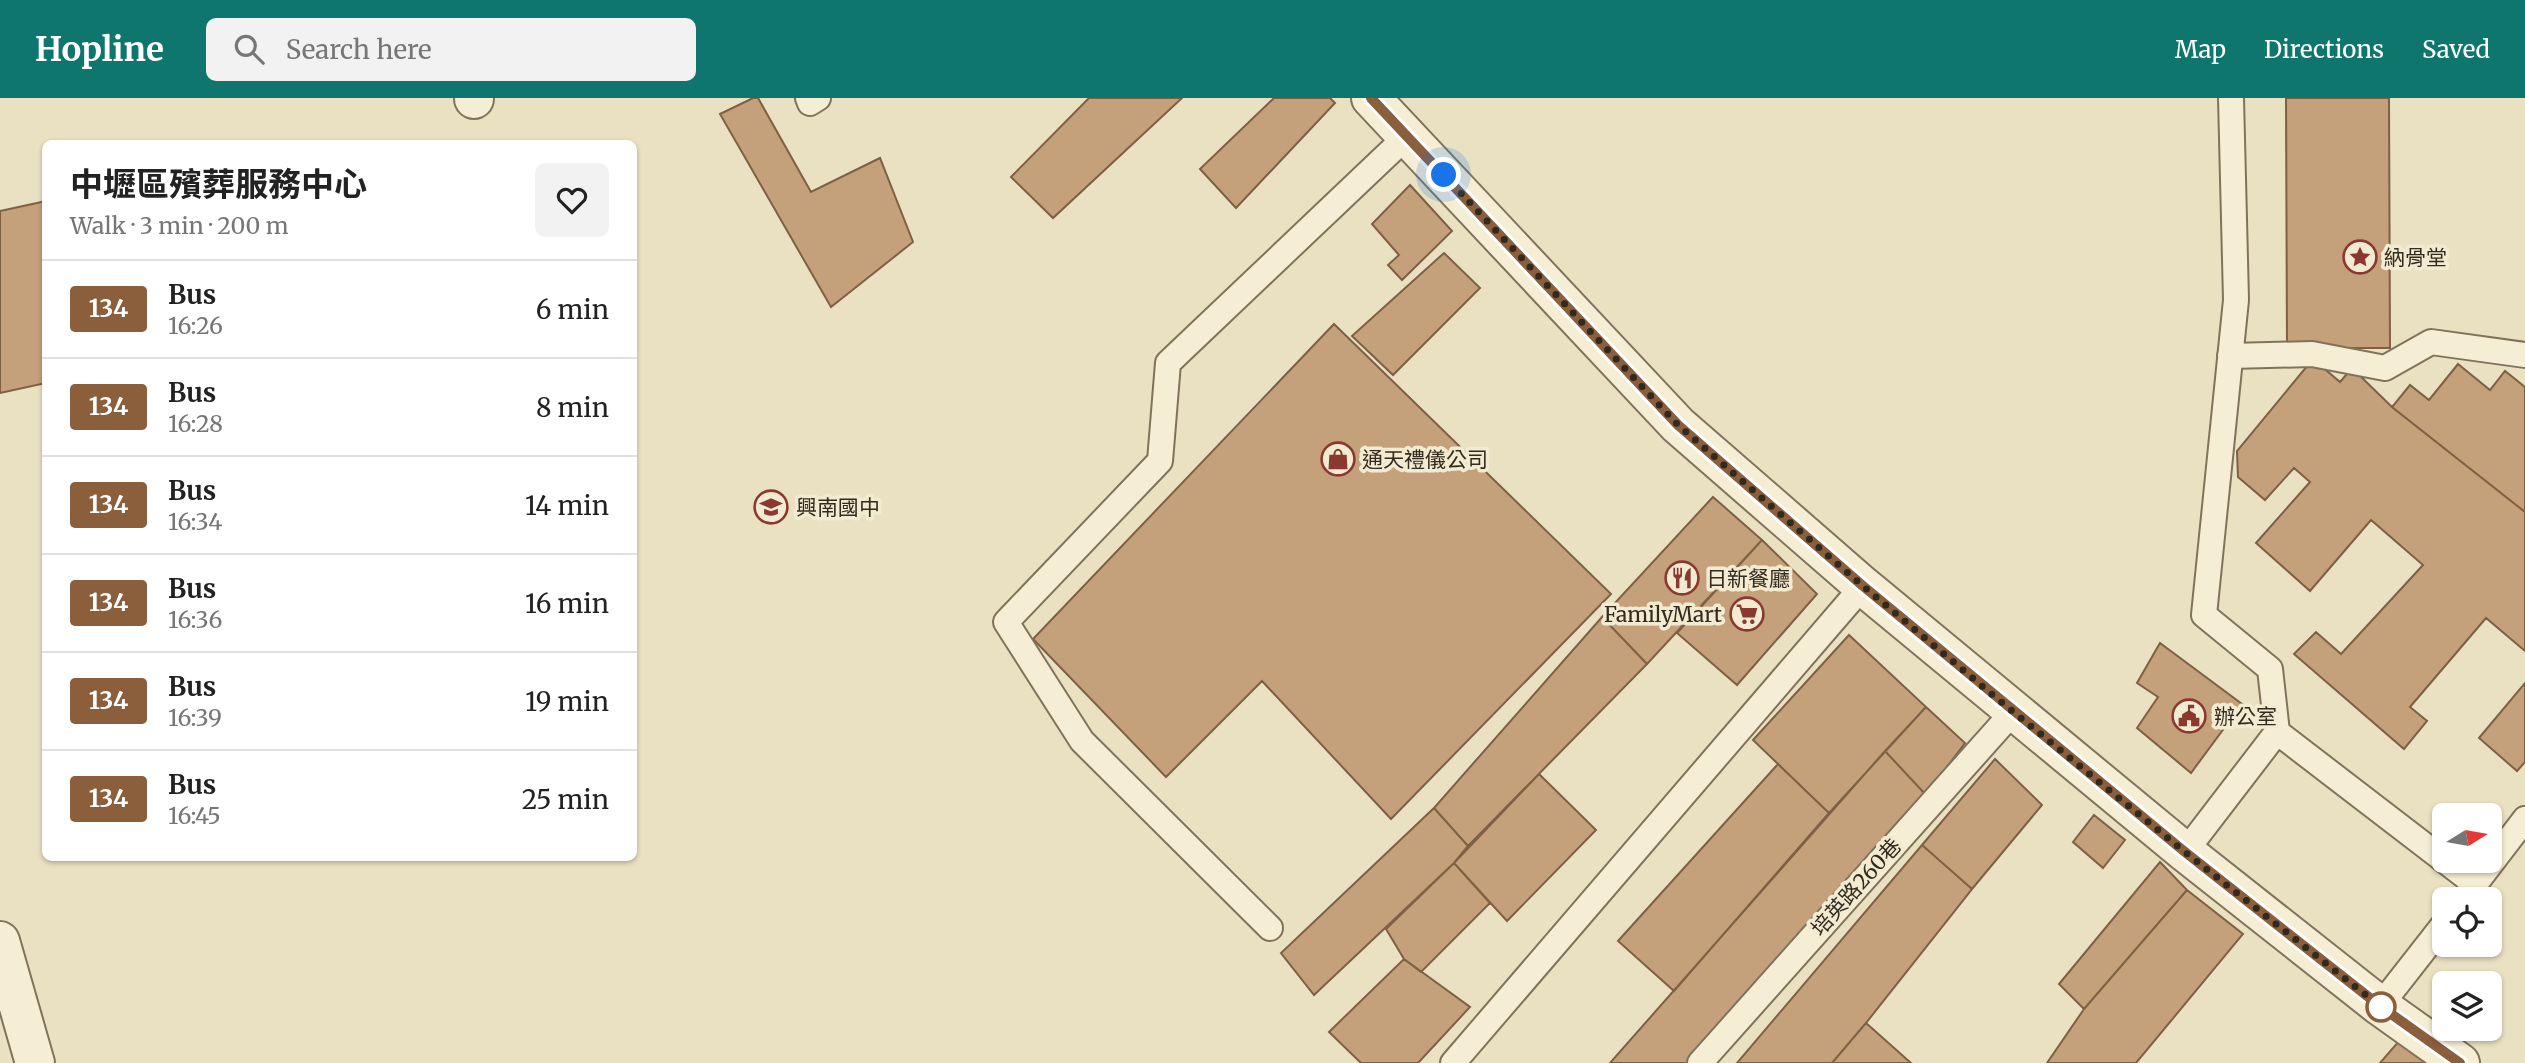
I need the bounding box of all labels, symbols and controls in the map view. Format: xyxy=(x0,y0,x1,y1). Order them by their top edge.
search box xyxy=(206,18,696,81)
text: Hopline xyxy=(35,29,164,70)
icon: search xyxy=(230,30,268,68)
text: Search here xyxy=(286,33,432,66)
text: Map xyxy=(2175,34,2226,65)
text: Directions xyxy=(2264,34,2384,65)
text: Saved xyxy=(2422,34,2490,65)
your location xyxy=(1426,157,1461,192)
button: heart xyxy=(535,163,609,237)
text: 中壢區殯葬服務中心 xyxy=(70,164,367,205)
text: Walk · 3 min · 200 m xyxy=(70,211,289,240)
place icon: 納骨堂 xyxy=(2341,238,2379,276)
place label: 納骨堂 xyxy=(2384,244,2447,271)
text: Bus xyxy=(168,278,216,311)
text: 134 xyxy=(89,293,128,324)
text: 6 min xyxy=(536,293,609,326)
text: 16:26 xyxy=(168,311,223,340)
text: Bus xyxy=(168,376,216,409)
text: 134 xyxy=(89,391,128,422)
text: 8 min xyxy=(536,391,609,424)
text: 16:28 xyxy=(168,409,223,438)
shop icon: 通天禮儀公司 xyxy=(1319,440,1357,478)
place label: 通天禮儀公司 xyxy=(1362,446,1488,473)
text: Bus xyxy=(168,474,216,507)
school or university icon: 興南國中 xyxy=(752,488,790,526)
text: 134 xyxy=(89,489,128,520)
text: 14 min xyxy=(525,489,609,522)
place label: 興南國中 xyxy=(796,494,880,521)
text: 16:34 xyxy=(168,507,223,536)
restaurant icon: 日新餐廳 xyxy=(1663,559,1701,597)
place label: 日新餐廳 xyxy=(1706,565,1790,592)
text: Bus xyxy=(168,572,216,605)
text: 134 xyxy=(89,587,128,618)
text: 16 min xyxy=(525,587,609,620)
supermarket icon: FamilyMart xyxy=(1728,595,1766,633)
place label: FamilyMart xyxy=(1604,601,1722,628)
text: 16:36 xyxy=(168,605,222,634)
text: Bus xyxy=(168,670,216,703)
text: 134 xyxy=(89,685,128,716)
text: 19 min xyxy=(525,685,609,718)
public building icon: 辦公室 xyxy=(2170,697,2208,735)
text: 16:39 xyxy=(168,703,222,732)
place label: 辦公室 xyxy=(2214,703,2277,730)
text: Bus xyxy=(168,768,216,801)
text: 134 xyxy=(89,783,128,814)
text: 25 min xyxy=(522,783,609,816)
text: 16:45 xyxy=(168,801,221,830)
north arrow xyxy=(2432,803,2502,873)
map controls xyxy=(2432,803,2502,1041)
street label: 培英路260巷 xyxy=(1805,833,1907,941)
button: locate xyxy=(2432,887,2502,957)
button: layers xyxy=(2432,971,2502,1041)
unlabelled marker xyxy=(2366,992,2396,1022)

